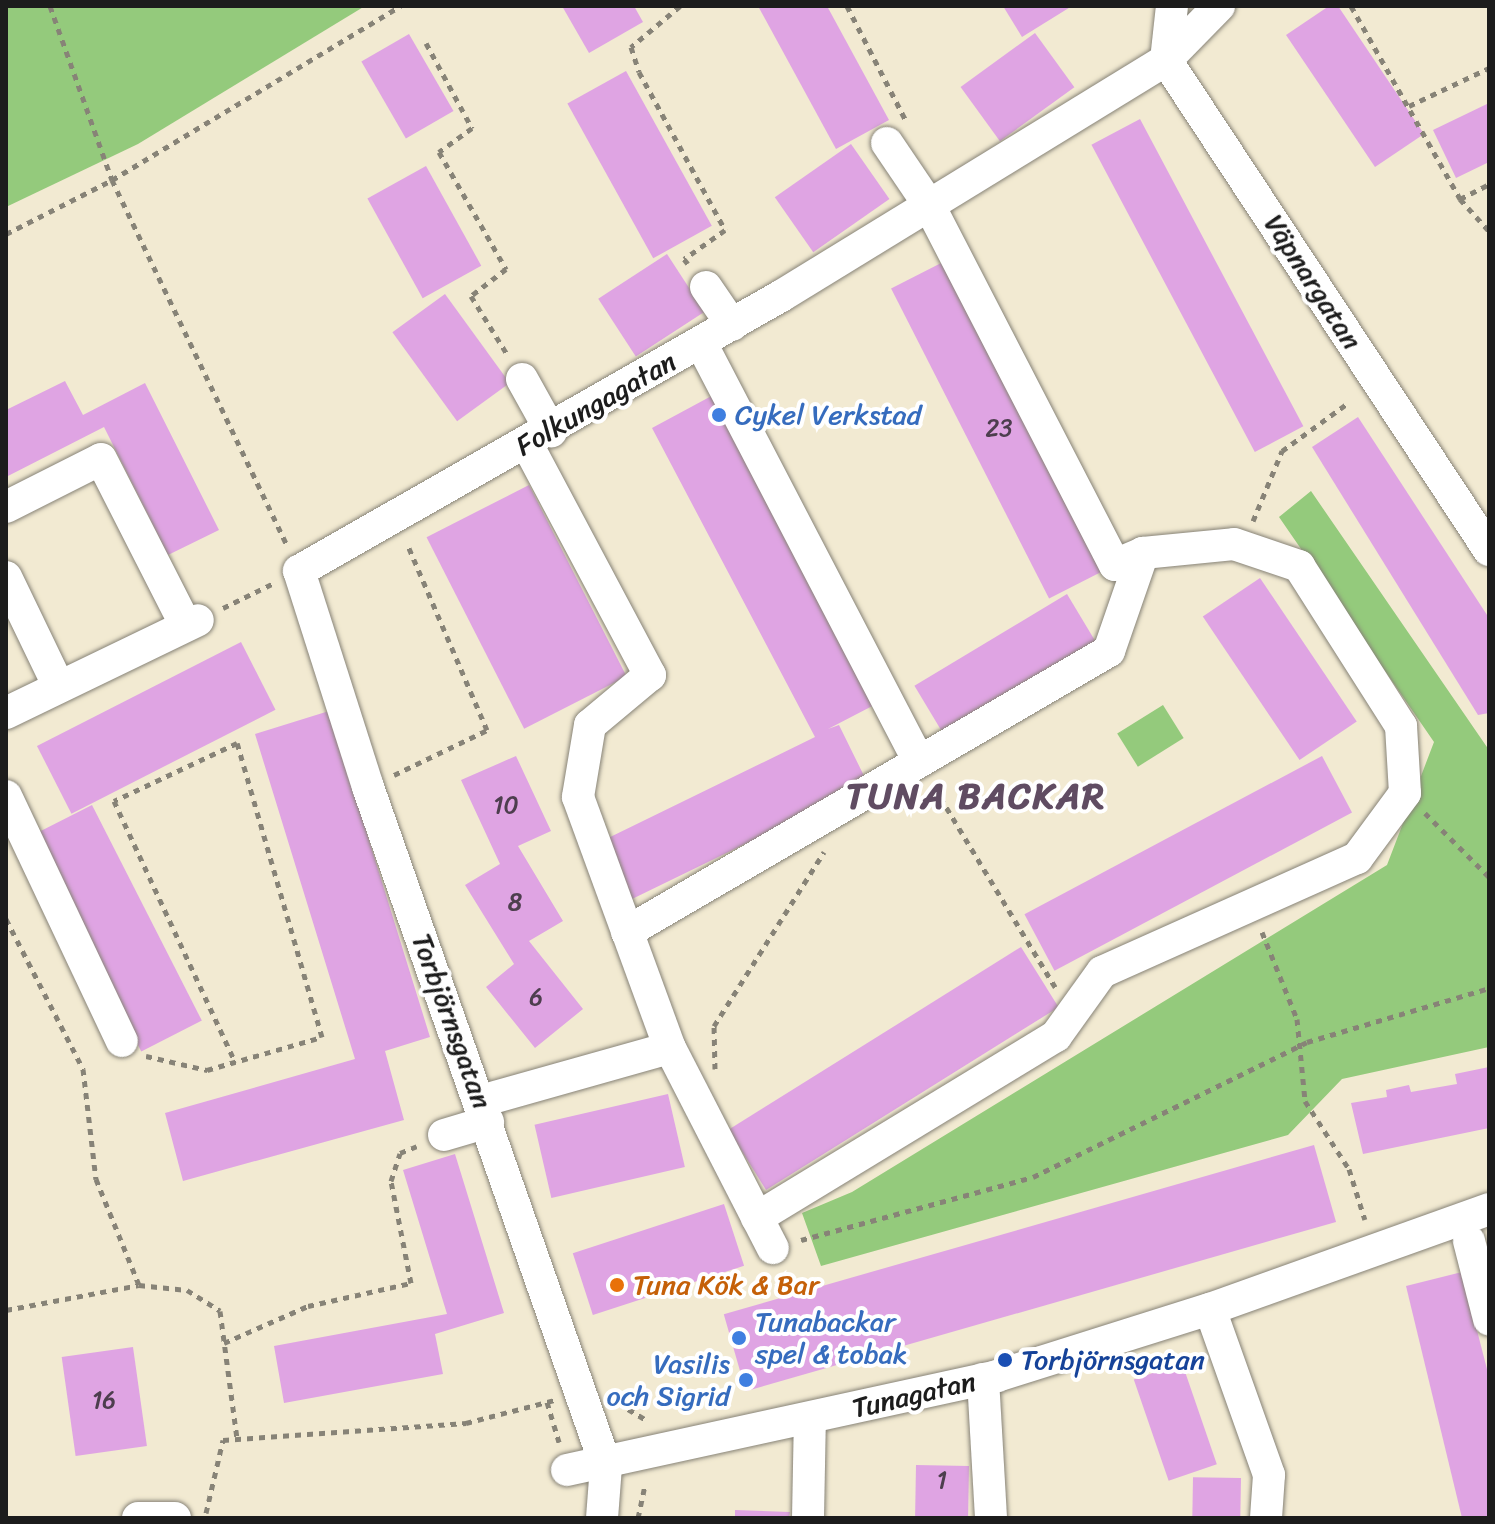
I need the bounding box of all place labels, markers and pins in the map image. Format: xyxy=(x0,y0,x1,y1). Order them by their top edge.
place label: Cykel Verkstad xyxy=(735,398,919,432)
marker: Cykel Verkstad xyxy=(710,406,728,424)
place label: Tuna Kök & Bar xyxy=(633,1268,819,1302)
marker: Tuna Kök & Bar xyxy=(608,1276,626,1294)
place label: Tunabackar spel & tobak xyxy=(755,1305,908,1371)
marker: Tunabackar spel & tobak xyxy=(730,1329,748,1347)
place label: Torbjörnsgatan xyxy=(1021,1343,1205,1377)
place label: Vasilis och Sigrid xyxy=(606,1347,730,1413)
marker: Torbjörnsgatan xyxy=(996,1351,1014,1369)
marker: Vasilis och Sigrid xyxy=(737,1371,755,1389)

